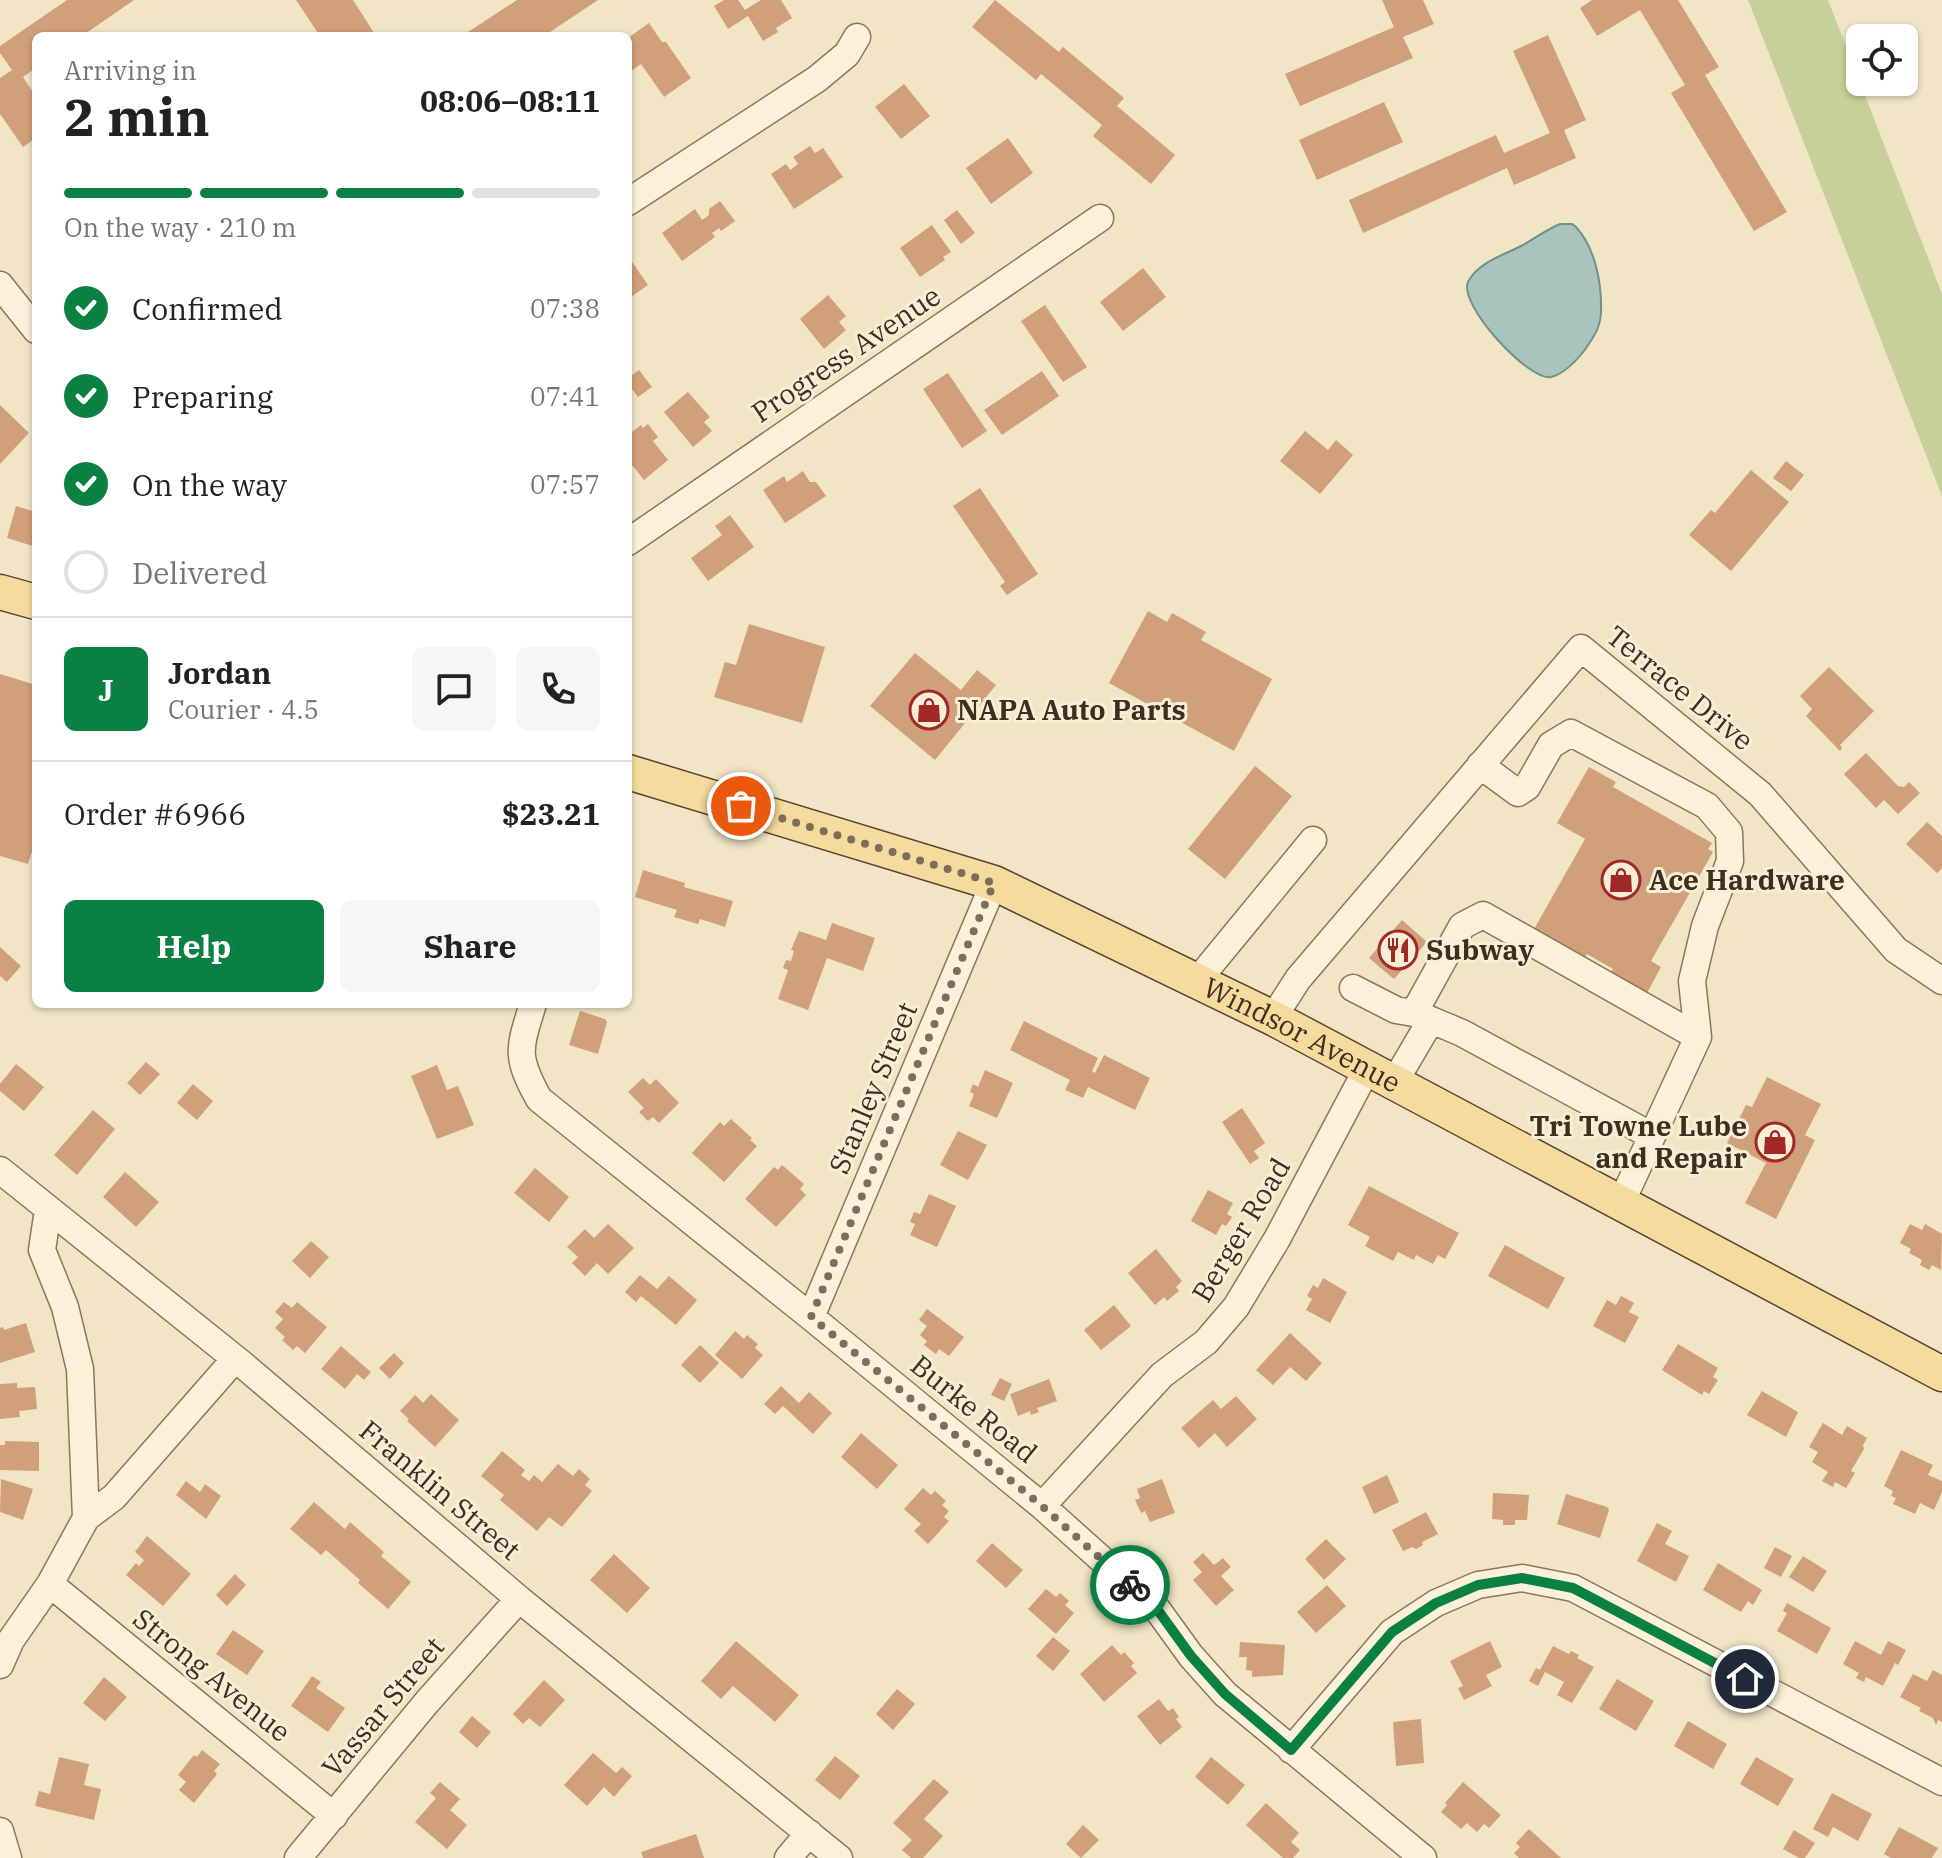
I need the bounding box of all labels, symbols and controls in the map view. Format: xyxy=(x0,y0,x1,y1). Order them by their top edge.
map controls xyxy=(1846,24,1918,96)
button: locate xyxy=(1846,24,1918,96)
text: Arriving in xyxy=(64,53,197,87)
text: 08:06–08:11 xyxy=(420,81,600,120)
text: 2 min xyxy=(64,83,210,150)
text: On the way · 210 m xyxy=(64,210,297,244)
street label: Progress Avenue xyxy=(744,277,947,430)
icon: check xyxy=(64,286,108,330)
text: Confirmed xyxy=(132,289,283,328)
text: 07:38 xyxy=(530,291,600,325)
icon: check xyxy=(64,374,108,418)
text: Preparing xyxy=(132,377,273,416)
text: 07:41 xyxy=(530,379,600,413)
icon: check xyxy=(64,462,108,506)
text: On the way xyxy=(132,465,287,504)
text: 07:57 xyxy=(530,467,600,501)
text: Delivered xyxy=(132,553,267,592)
street label: Terrace Drive xyxy=(1599,617,1761,758)
button: chat xyxy=(412,647,496,731)
button: phone xyxy=(516,647,600,731)
text: Jordan xyxy=(168,653,271,692)
text: J xyxy=(98,670,114,709)
shop icon: NAPA Auto Parts xyxy=(908,689,950,731)
place label: NAPA Auto Parts xyxy=(957,691,1186,728)
text: Courier · 4.5 xyxy=(168,692,319,726)
pin xyxy=(707,772,775,840)
icon: bag xyxy=(719,784,763,828)
text: Order #6966 xyxy=(64,794,246,833)
text: $23.21 xyxy=(502,794,600,833)
shop icon: Ace Hardware xyxy=(1600,859,1642,901)
place label: Ace Hardware xyxy=(1649,861,1845,898)
button: Help xyxy=(64,900,324,992)
button: Share xyxy=(340,900,600,992)
restaurant icon: Subway xyxy=(1377,929,1419,971)
place label: Subway xyxy=(1426,931,1534,968)
street label: Windsor Avenue xyxy=(1198,968,1408,1101)
street label: Stanley Street xyxy=(820,996,925,1179)
place label: Tri Towne Lube and Repair xyxy=(1529,1107,1747,1176)
shop icon: Tri Towne Lube and Repair xyxy=(1754,1121,1796,1163)
street label: Berger Road xyxy=(1183,1151,1298,1309)
street label: Burke Road xyxy=(903,1346,1045,1471)
street label: Franklin Street xyxy=(352,1411,529,1568)
courier xyxy=(1090,1545,1170,1625)
icon: bike xyxy=(1108,1563,1152,1607)
street label: Strong Avenue xyxy=(126,1600,299,1750)
street label: Vassar Street xyxy=(313,1629,452,1784)
pin xyxy=(1711,1645,1779,1713)
icon: home xyxy=(1723,1657,1767,1701)

